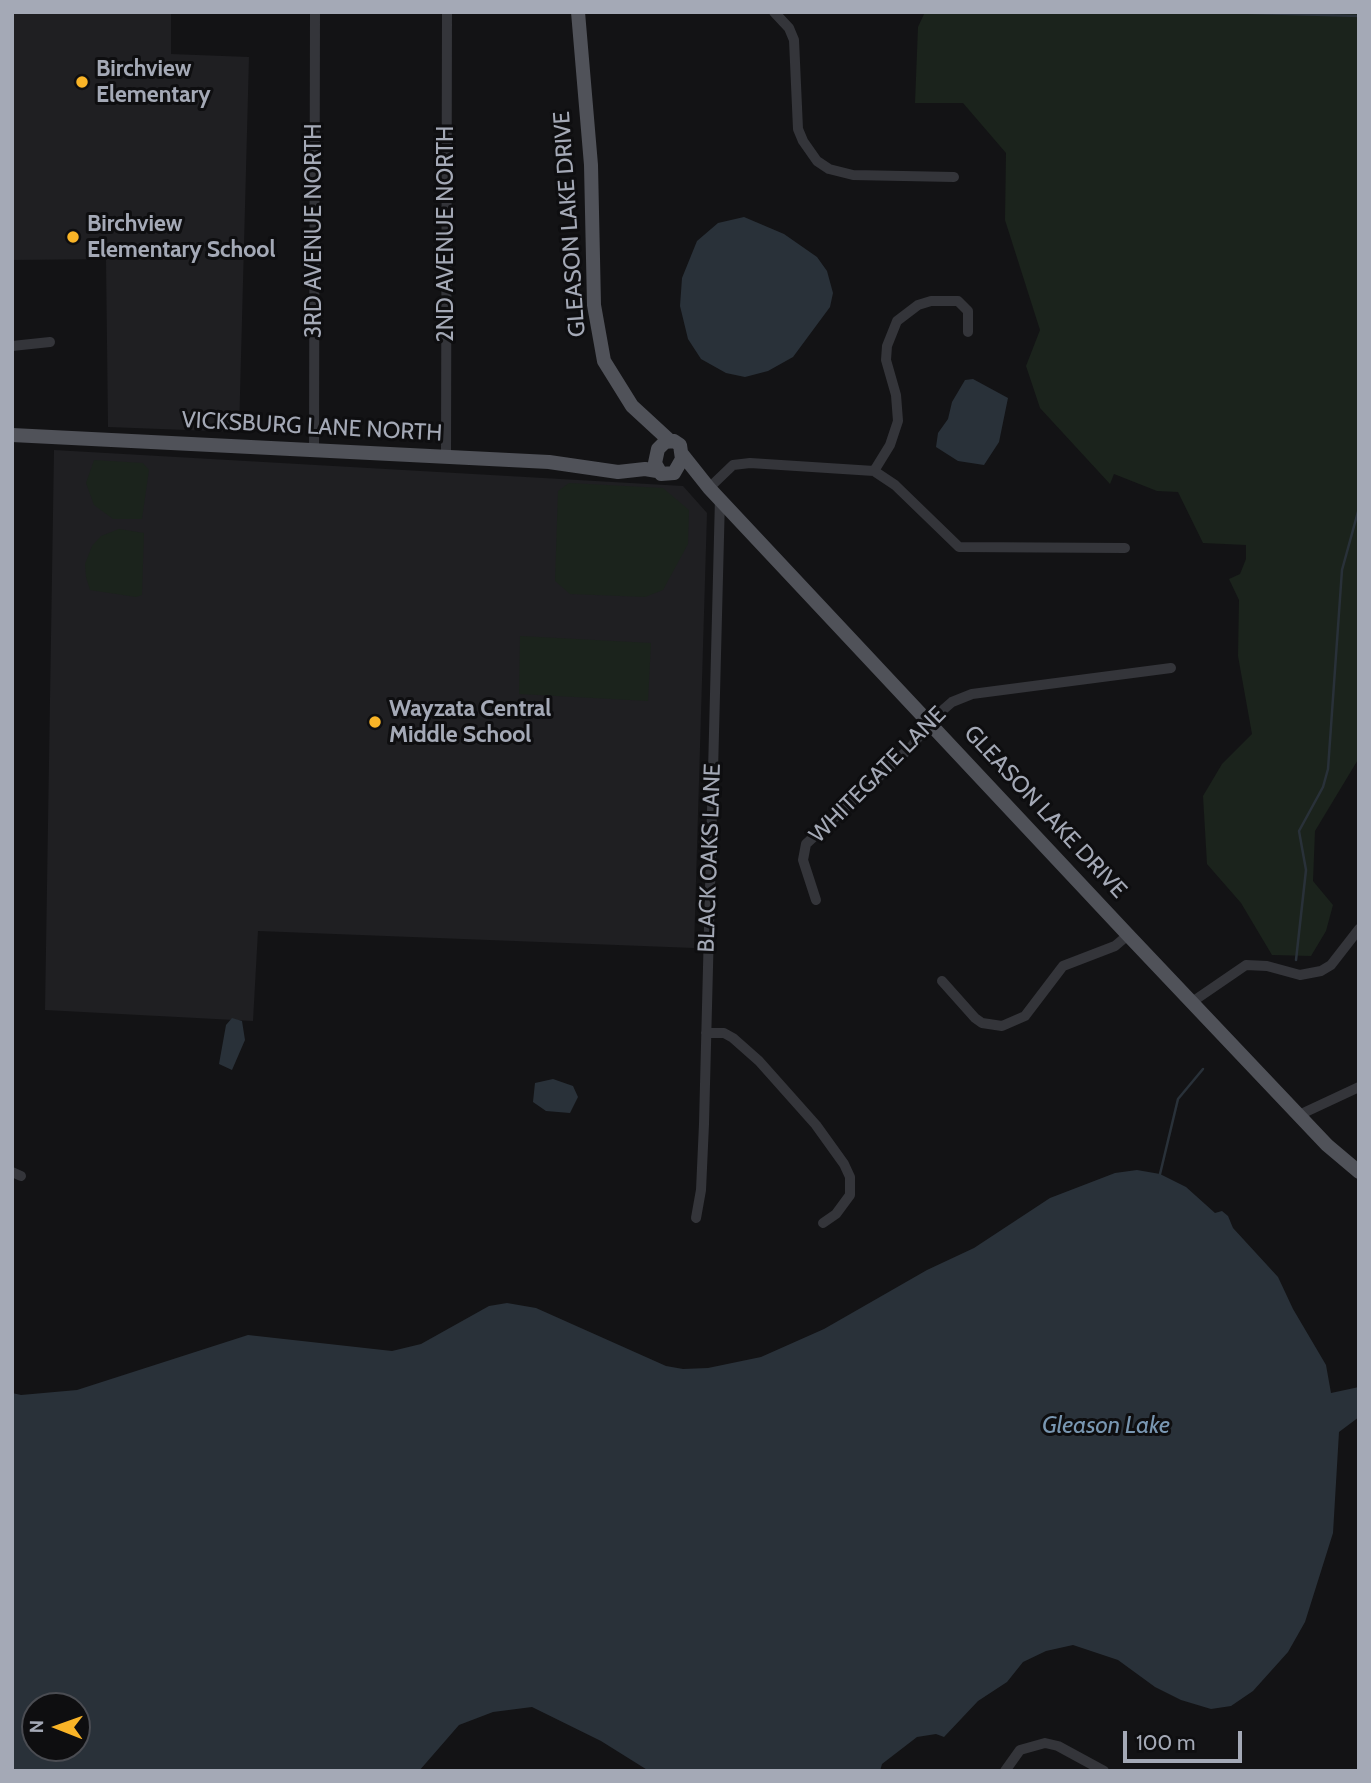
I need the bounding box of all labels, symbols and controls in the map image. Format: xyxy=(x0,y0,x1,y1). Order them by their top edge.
place label: Birchview Elementary xyxy=(96,55,211,109)
marker: Birchview Elementary xyxy=(74,74,90,90)
street label: GLEASON LAKE DRIVE xyxy=(548,110,592,338)
street label: 3RD AVENUE NORTH xyxy=(300,124,328,338)
street label: 2ND AVENUE NORTH xyxy=(432,126,460,342)
place label: Birchview Elementary School xyxy=(87,210,275,264)
marker: Birchview Elementary School xyxy=(65,229,81,245)
street label: VICKSBURG LANE NORTH xyxy=(181,406,443,448)
place label: Wayzata Central Middle School xyxy=(389,695,551,749)
street label: WHITEGATE LANE xyxy=(804,701,952,849)
marker: Wayzata Central Middle School xyxy=(367,714,383,730)
street label: GLEASON LAKE DRIVE xyxy=(958,720,1132,904)
street label: BLACK OAKS LANE xyxy=(693,763,727,953)
water label: Gleason Lake xyxy=(1042,1412,1170,1440)
north arrow xyxy=(21,1692,91,1762)
scale bar xyxy=(1126,1716,1245,1760)
text: N xyxy=(25,1720,48,1734)
text: 100 m xyxy=(1136,1730,1195,1755)

